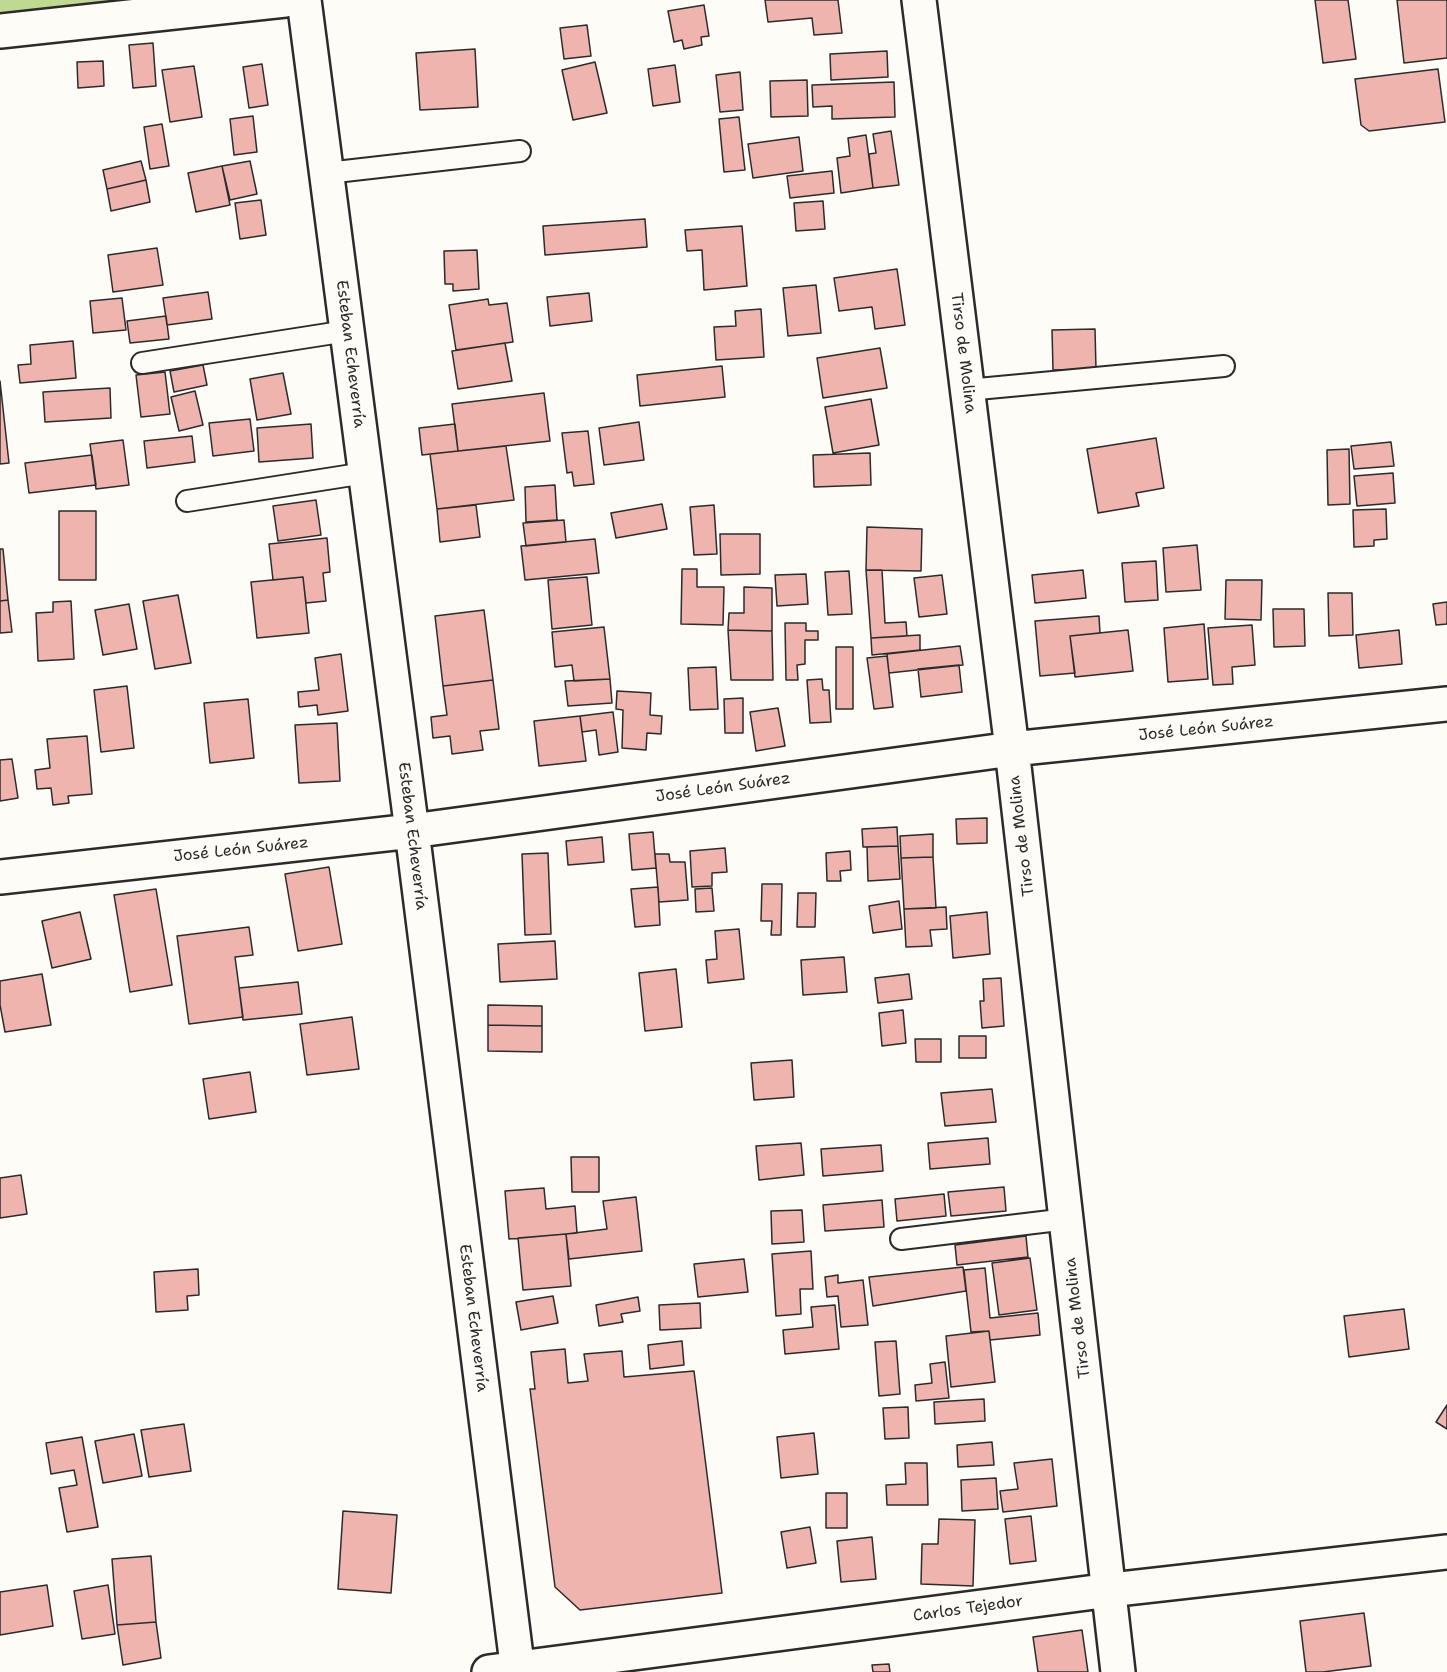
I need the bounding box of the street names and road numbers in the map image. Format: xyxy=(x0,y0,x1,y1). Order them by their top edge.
street label: Esteban Echeverría xyxy=(331,279,369,429)
street label: Tirso de Molina xyxy=(946,291,980,415)
street label: José León Suárez xyxy=(1137,712,1275,746)
street label: Esteban Echeverría xyxy=(393,761,431,911)
street label: José León Suárez xyxy=(654,769,792,807)
street label: Tirso de Molina xyxy=(1005,774,1039,898)
street label: José León Suárez xyxy=(172,833,310,867)
street label: Esteban Echeverría xyxy=(454,1243,492,1393)
street label: Tirso de Molina xyxy=(1061,1256,1095,1380)
street label: Carlos Tejedor xyxy=(912,1592,1024,1626)

